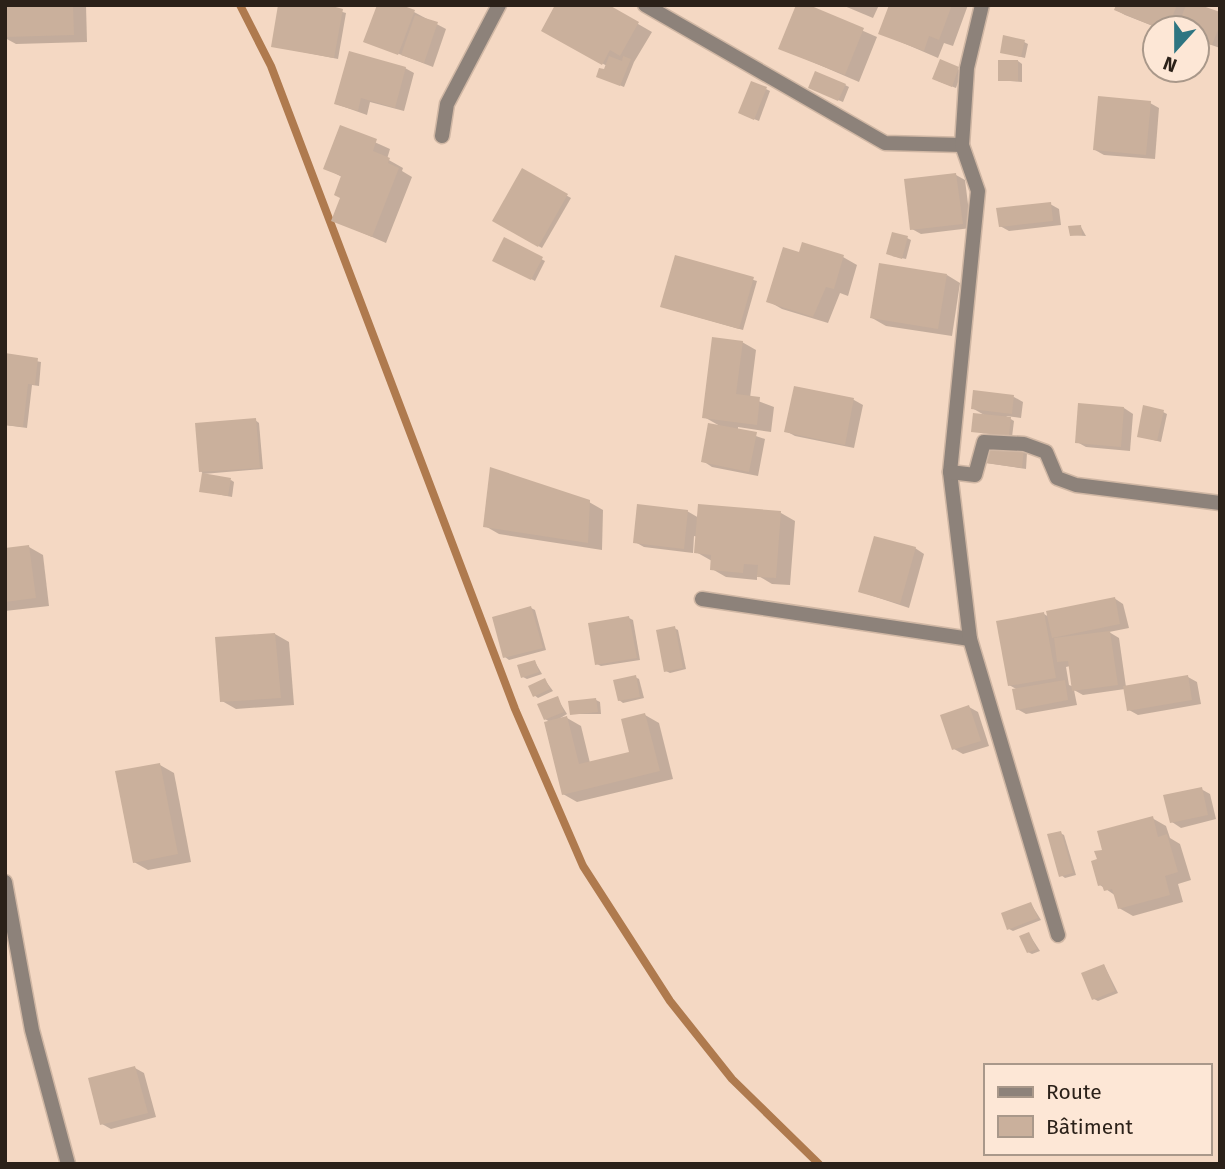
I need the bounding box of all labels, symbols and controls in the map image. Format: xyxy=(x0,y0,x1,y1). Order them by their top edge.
north arrow xyxy=(1141,14,1211,84)
text: N xyxy=(1160,51,1180,77)
legend xyxy=(984,1064,1211,1155)
text: Route xyxy=(1046,1079,1102,1105)
text: Bâtiment xyxy=(1046,1114,1133,1140)

